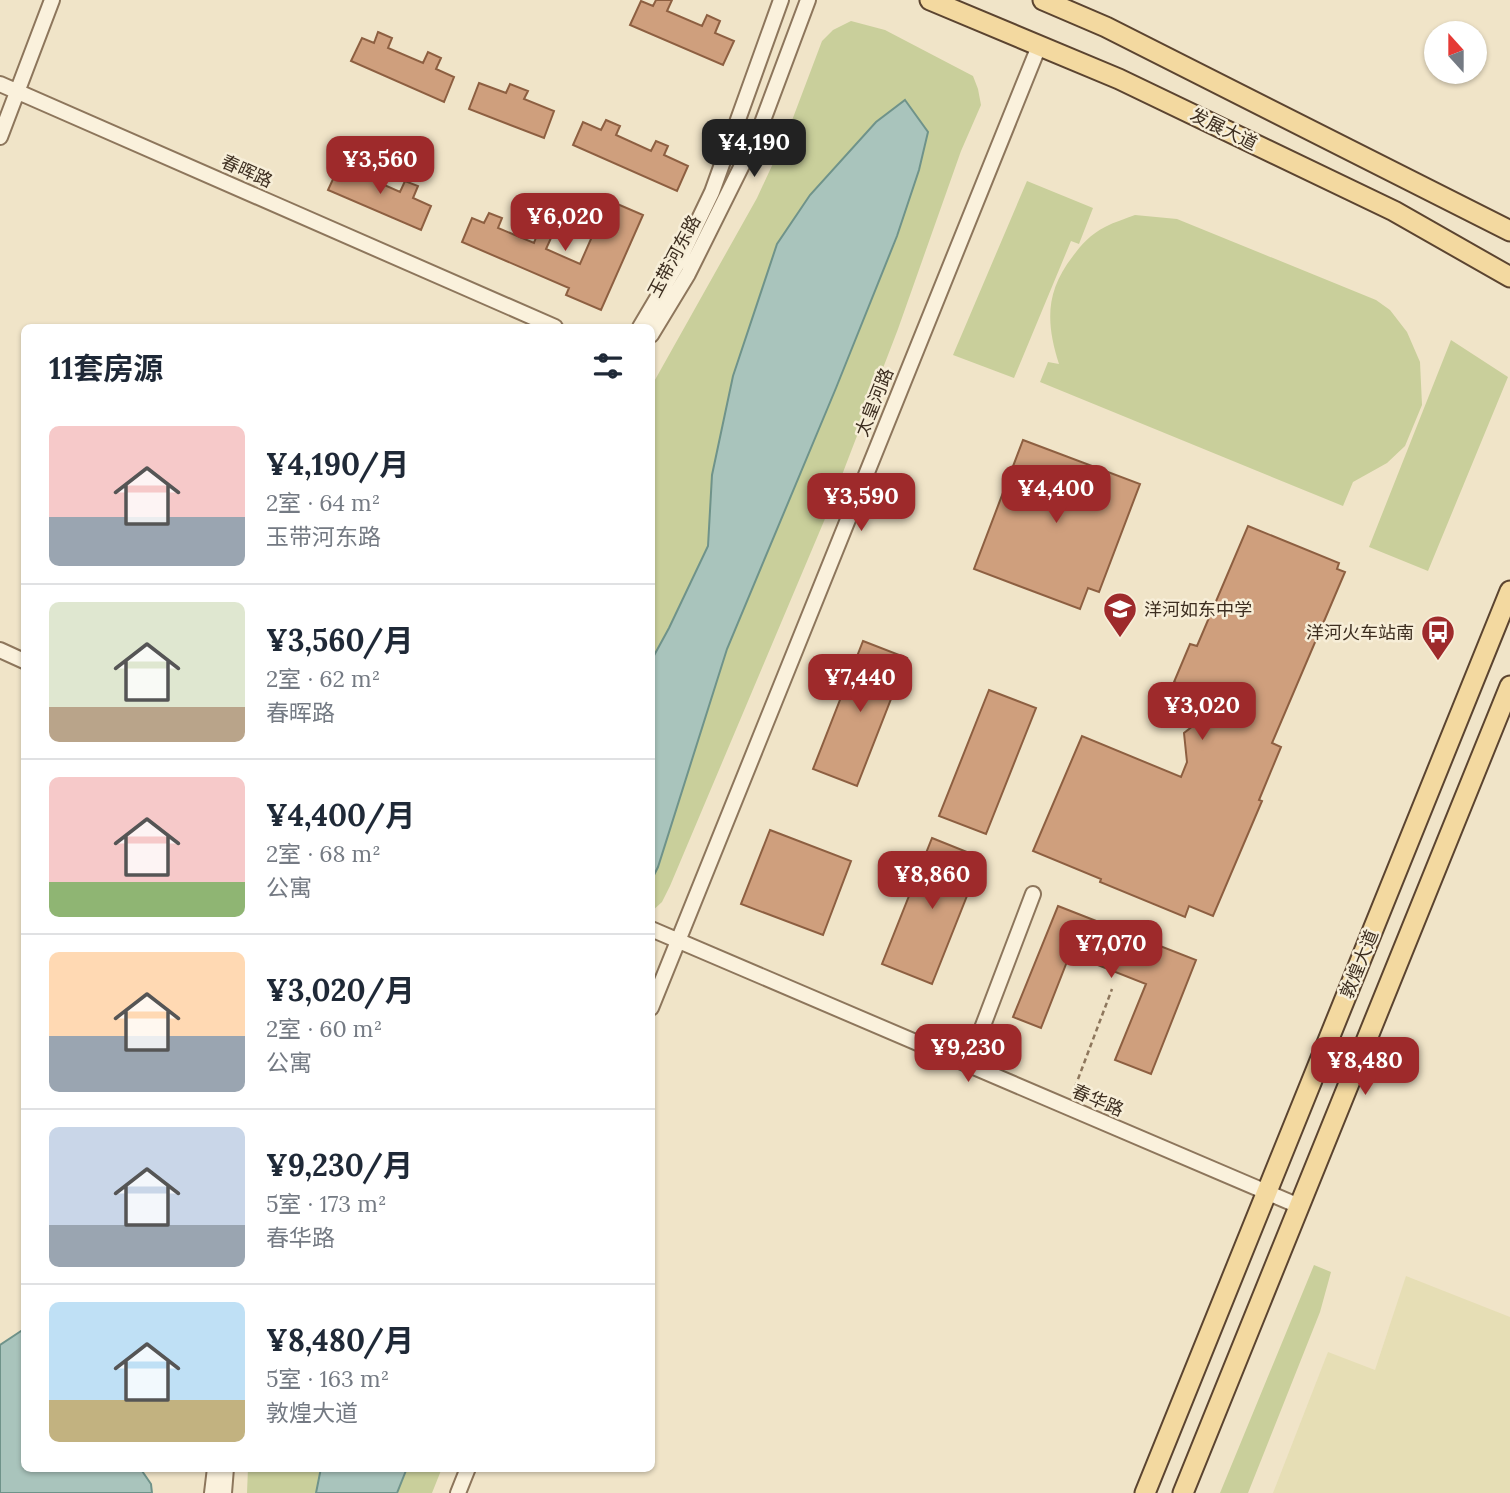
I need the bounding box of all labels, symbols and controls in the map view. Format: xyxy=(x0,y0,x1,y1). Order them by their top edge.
north arrow xyxy=(1424,21,1488,84)
map controls xyxy=(1424,21,1487,84)
street label: 发展大道 xyxy=(1187,103,1261,155)
pin: ¥4,190 xyxy=(697,120,811,179)
text: ¥4,190 xyxy=(718,127,790,156)
pin: ¥3,560 xyxy=(323,136,437,196)
text: ¥3,560 xyxy=(342,144,418,173)
street label: 春晖路 xyxy=(218,150,276,192)
pin: ¥6,020 xyxy=(508,194,622,253)
text: ¥6,020 xyxy=(527,201,603,230)
street label: 玉带河东路 xyxy=(643,211,705,301)
icon: filters xyxy=(589,347,627,385)
text: 11套房源 xyxy=(49,349,163,387)
street label: 太皇河路 xyxy=(850,364,898,440)
text: ¥4,190/月 xyxy=(266,445,409,483)
icon: home xyxy=(105,454,189,538)
pin: ¥4,400 xyxy=(999,466,1113,525)
text: ¥4,400 xyxy=(1018,473,1094,502)
pin: ¥3,590 xyxy=(804,474,918,533)
text: ¥3,590 xyxy=(823,481,899,510)
text: 2室 · 64 m² xyxy=(266,488,380,517)
text: 玉带河东路 xyxy=(266,522,381,551)
school or university icon: 洋河如东中学 xyxy=(1101,590,1139,639)
place label: 洋河如东中学 xyxy=(1144,598,1252,621)
bus stop icon: 洋河火车站南 xyxy=(1419,613,1457,662)
text: ¥3,560/月 xyxy=(266,621,414,659)
place label: 洋河火车站南 xyxy=(1306,621,1414,644)
icon: home xyxy=(105,630,189,714)
pin: ¥7,440 xyxy=(803,654,917,714)
text: ¥7,440 xyxy=(824,662,896,691)
text: 2室 · 62 m² xyxy=(266,664,380,693)
pin: ¥3,020 xyxy=(1145,682,1259,742)
text: ¥3,020 xyxy=(1164,690,1240,719)
text: 春晖路 xyxy=(266,698,335,727)
text: ¥4,400/月 xyxy=(266,796,415,834)
icon: home xyxy=(105,805,189,889)
text: 2室 · 68 m² xyxy=(266,839,381,868)
pin: ¥8,860 xyxy=(875,852,989,911)
text: ¥8,860 xyxy=(894,859,970,888)
text: 公寓 xyxy=(266,873,312,902)
pin: ¥7,070 xyxy=(1054,920,1168,980)
street label: 敦煌大道 xyxy=(1335,926,1383,1002)
text: ¥7,070 xyxy=(1075,928,1147,957)
text: ¥3,020/月 xyxy=(266,971,415,1009)
icon: home xyxy=(105,980,189,1064)
text: 2室 · 60 m² xyxy=(266,1014,382,1043)
pin: ¥9,230 xyxy=(911,1024,1025,1084)
text: ¥9,230 xyxy=(930,1032,1006,1061)
pin: ¥8,480 xyxy=(1308,1038,1422,1097)
text: ¥8,480 xyxy=(1327,1045,1403,1074)
text: 公寓 xyxy=(266,1048,312,1077)
street label: 春华路 xyxy=(1069,1079,1127,1121)
text: ¥9,230/月 xyxy=(266,1146,413,1184)
icon: home xyxy=(105,1155,189,1239)
text: 5室 · 173 m² xyxy=(266,1189,387,1218)
text: 春华路 xyxy=(266,1223,335,1252)
text: ¥8,480/月 xyxy=(266,1321,414,1359)
icon: home xyxy=(105,1330,189,1414)
text: 5室 · 163 m² xyxy=(266,1364,389,1393)
text: 敦煌大道 xyxy=(266,1398,358,1427)

